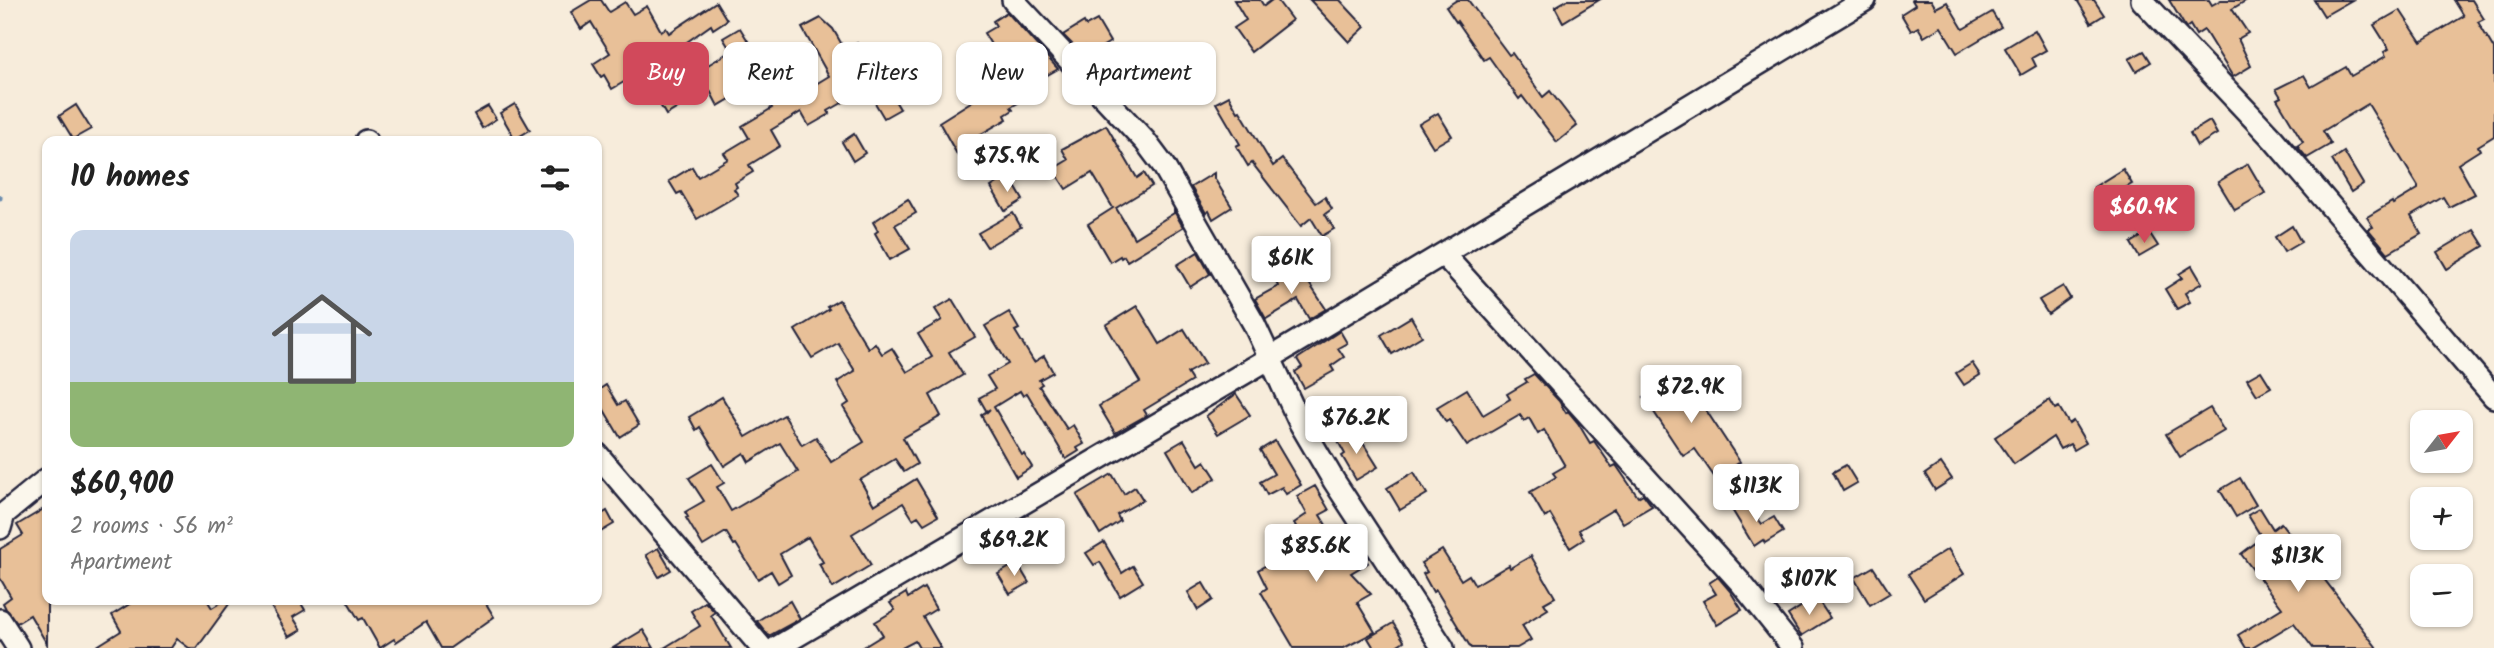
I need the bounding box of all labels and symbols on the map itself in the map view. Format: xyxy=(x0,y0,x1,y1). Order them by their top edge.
pin: $75.9K xyxy=(950,134,1064,194)
pin: $60.9K xyxy=(2087,186,2201,245)
pin: $61K xyxy=(1250,236,1332,296)
pin: $72.9K xyxy=(1634,366,1748,425)
pin: $76.2K xyxy=(1299,396,1413,456)
north arrow xyxy=(2410,410,2473,472)
pin: $113K xyxy=(1707,464,1805,524)
pin: $69.2K xyxy=(957,518,1071,578)
pin: $85.6K xyxy=(1259,524,1373,584)
pin: $113K xyxy=(2249,534,2347,594)
pin: $107K xyxy=(1760,558,1858,617)

